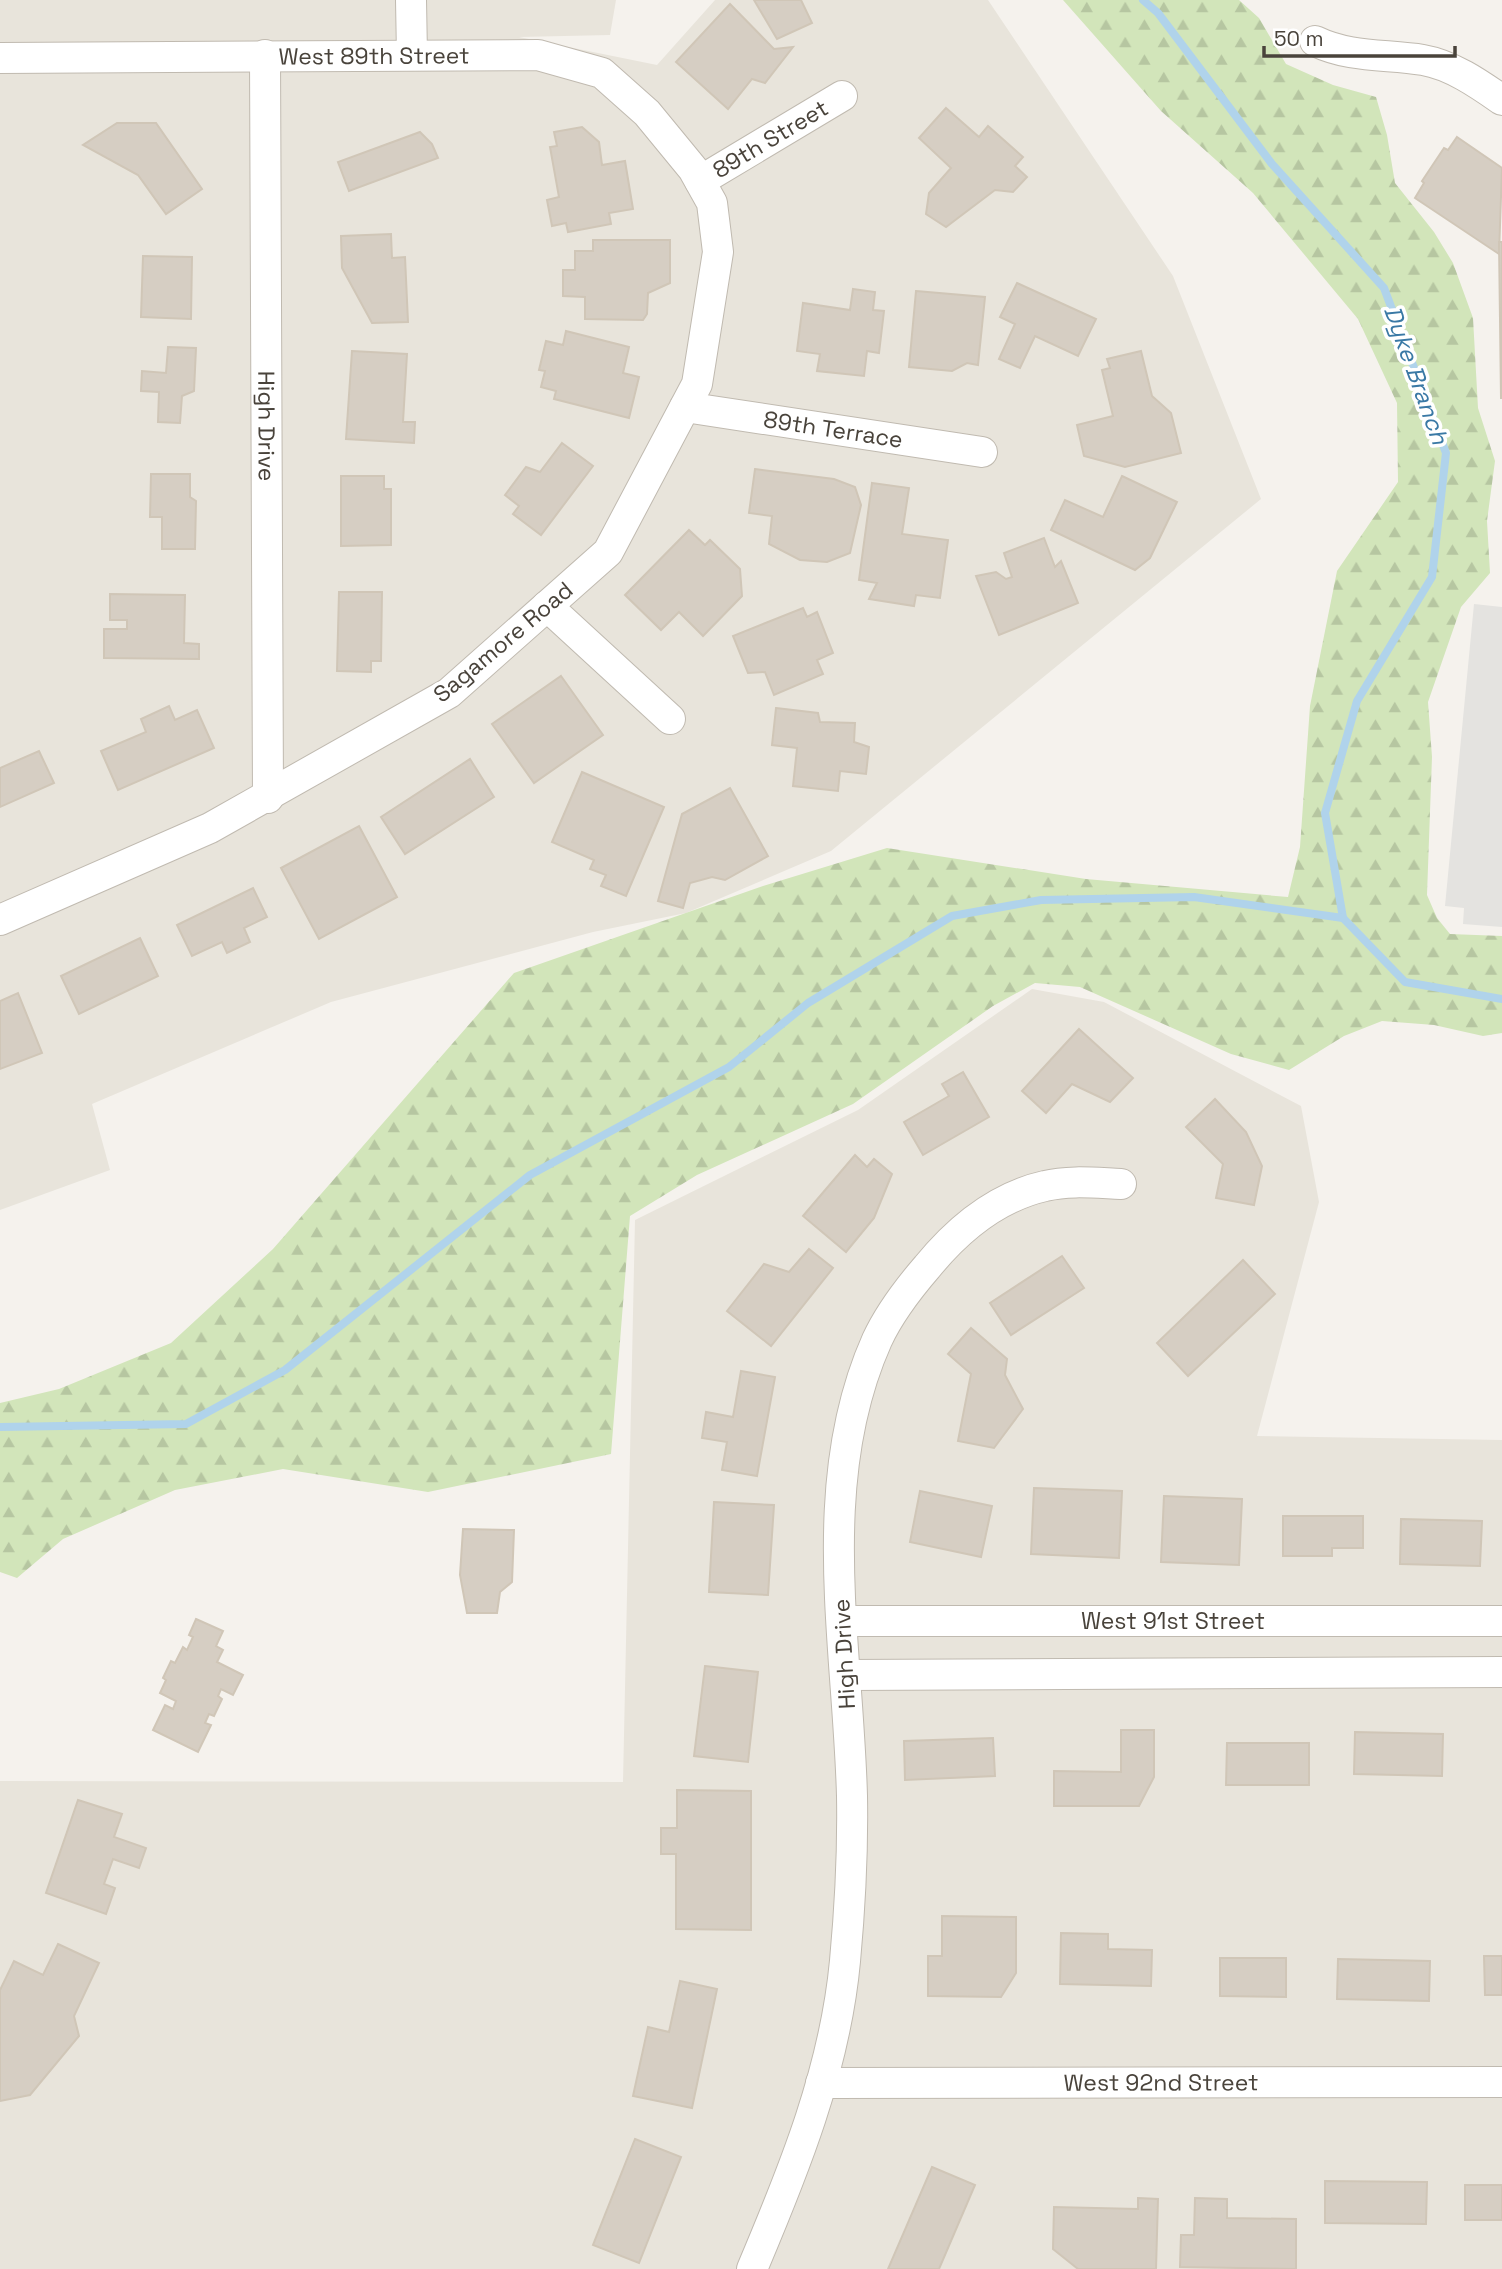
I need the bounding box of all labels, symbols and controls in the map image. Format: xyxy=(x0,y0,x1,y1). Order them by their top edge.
scale bar xyxy=(1264,14,1455,58)
text: 50 m xyxy=(1274,25,1324,52)
street label: West 89th Street xyxy=(278,40,470,71)
street label: 89th Street xyxy=(707,93,834,185)
water label: Dyke Branch xyxy=(1377,301,1456,450)
street label: High Drive xyxy=(251,371,282,481)
street label: 89th Terrace xyxy=(762,404,905,455)
street label: Sagamore Road xyxy=(427,575,579,709)
street label: High Drive xyxy=(826,1598,862,1710)
street label: West 91st Street xyxy=(1081,1606,1265,1636)
street label: West 92nd Street xyxy=(1064,2067,1258,2098)

